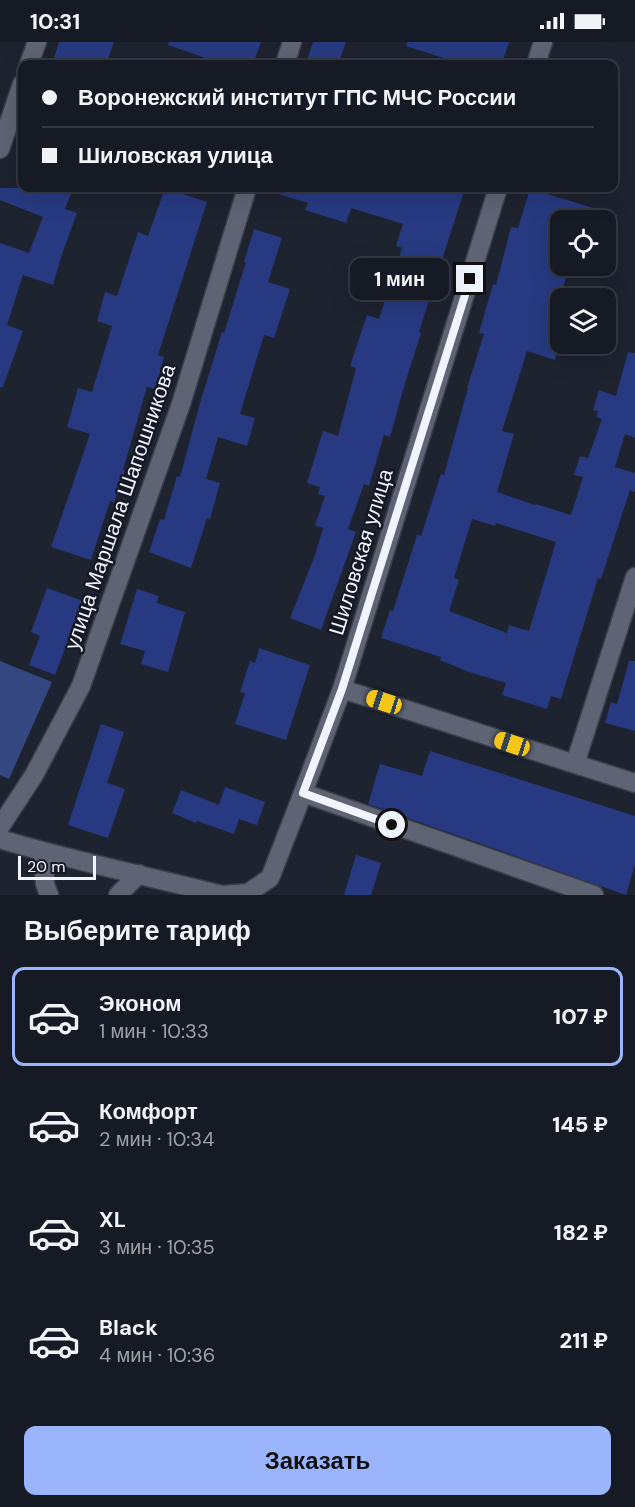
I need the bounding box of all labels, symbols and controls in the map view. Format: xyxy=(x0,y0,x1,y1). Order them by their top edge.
text: 10:31 xyxy=(30,7,80,36)
text: Воронежский институт ГПС МЧС России xyxy=(78,83,516,112)
text: Шиловская улица xyxy=(78,141,273,170)
map controls xyxy=(550,210,616,354)
button: locate xyxy=(550,210,616,276)
callout: 1 мин xyxy=(350,258,449,300)
route end xyxy=(456,265,483,292)
text: 1 мин xyxy=(374,266,425,292)
button: layers xyxy=(550,288,616,354)
street label: улица Маршала Шапошникова xyxy=(58,360,182,654)
street label: Шиловская улица xyxy=(322,465,400,639)
car xyxy=(364,688,404,716)
car xyxy=(492,730,532,758)
route start xyxy=(378,811,405,838)
scale bar xyxy=(18,853,96,880)
text: 20 m xyxy=(27,856,66,877)
text: Выберите тариф xyxy=(24,913,251,948)
text: Эконом xyxy=(99,989,182,1018)
icon: car xyxy=(27,990,81,1044)
text: 107 ₽ xyxy=(553,1002,608,1031)
text: 1 мин · 10:33 xyxy=(99,1018,209,1044)
text: Комфорт xyxy=(99,1097,198,1126)
icon: car xyxy=(27,1098,81,1152)
text: 145 ₽ xyxy=(552,1110,608,1139)
text: 2 мин · 10:34 xyxy=(99,1126,214,1152)
text: XL xyxy=(99,1205,126,1234)
icon: car xyxy=(27,1206,81,1260)
text: 182 ₽ xyxy=(554,1218,608,1247)
text: 3 мин · 10:35 xyxy=(99,1234,215,1260)
text: Black xyxy=(99,1313,158,1342)
icon: car xyxy=(27,1314,81,1368)
text: 211 ₽ xyxy=(559,1326,608,1355)
text: 4 мин · 10:36 xyxy=(99,1342,215,1368)
button: Заказать xyxy=(24,1426,611,1495)

